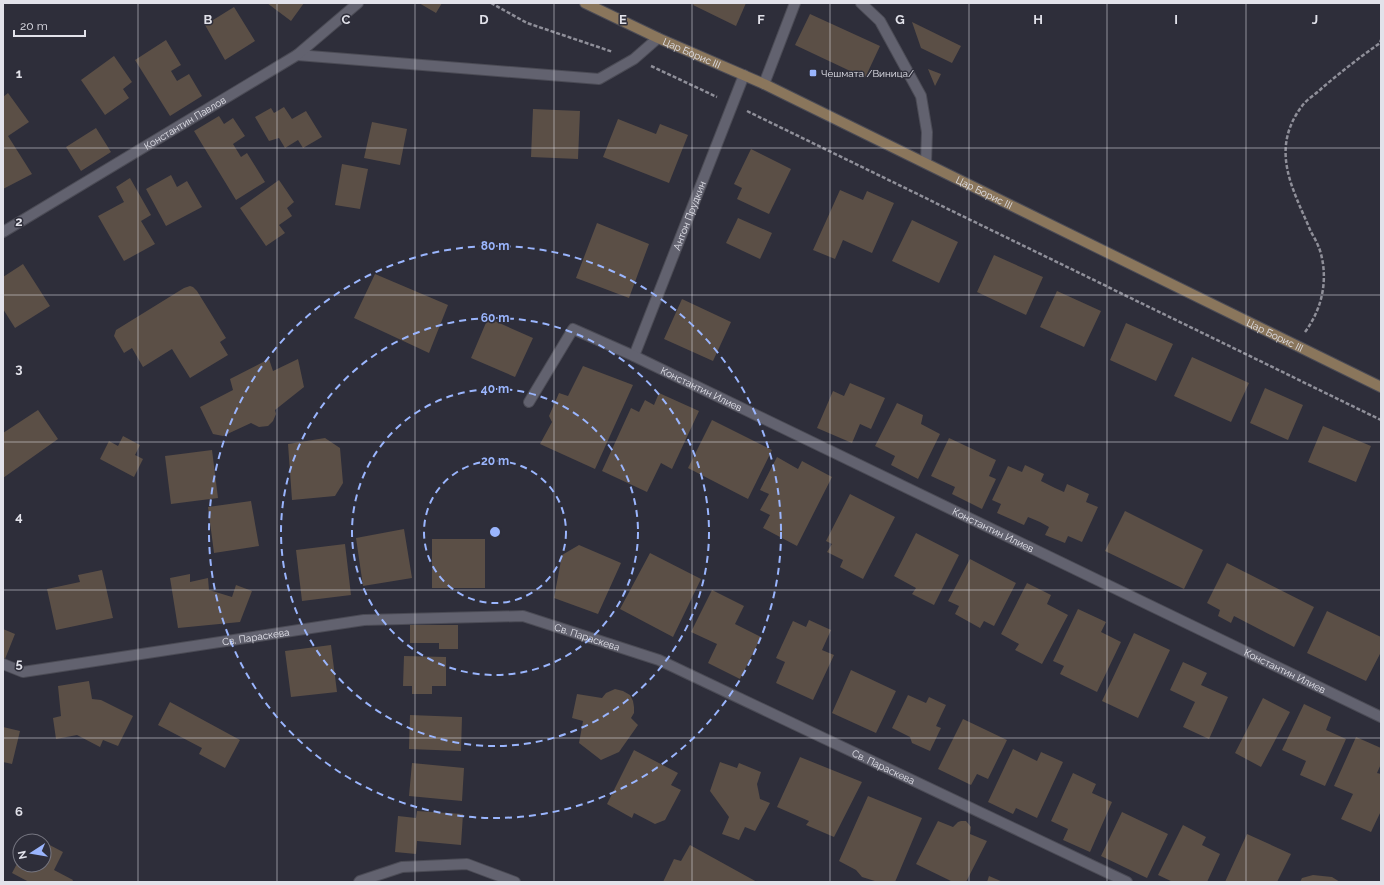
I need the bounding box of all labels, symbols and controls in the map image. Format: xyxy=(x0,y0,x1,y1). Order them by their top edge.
scale bar xyxy=(14,12,85,38)
text: B xyxy=(204,12,213,27)
text: C xyxy=(342,12,351,27)
text: D xyxy=(479,12,489,27)
text: E xyxy=(619,12,627,27)
text: F xyxy=(757,12,765,27)
text: G xyxy=(895,12,905,27)
text: H xyxy=(1033,12,1043,27)
text: I xyxy=(1174,12,1178,27)
text: J xyxy=(1312,12,1318,27)
text: 20 m xyxy=(20,19,48,33)
street label: Цар Борис III xyxy=(662,35,722,70)
text: 1 xyxy=(16,66,23,81)
marker: Чешмата /Виница/ xyxy=(808,68,818,78)
place label: Чешмата /Виница/ xyxy=(821,68,914,79)
street label: Константин Павлов xyxy=(142,94,228,151)
street label: Цар Борис III xyxy=(954,174,1014,211)
street label: Антон Прудкин xyxy=(671,179,708,251)
text: 2 xyxy=(15,214,23,229)
text: 80 m xyxy=(481,239,509,253)
text: 60 m xyxy=(481,311,509,325)
street label: Цар Борис III xyxy=(1245,317,1305,354)
text: 3 xyxy=(15,361,23,376)
street label: Константин Илиев xyxy=(659,364,744,413)
text: 40 m xyxy=(481,382,509,396)
text: 20 m xyxy=(481,454,509,468)
street label: Константин Илиев xyxy=(951,505,1036,554)
text: 4 xyxy=(15,509,23,524)
centre of rings xyxy=(488,525,502,539)
street label: Св. Параскева xyxy=(553,621,621,652)
street label: Св. Параскева xyxy=(221,626,290,647)
street label: Константин Илиев xyxy=(1243,646,1327,695)
text: 5 xyxy=(15,656,23,671)
street label: Св. Параскева xyxy=(850,747,917,786)
text: 6 xyxy=(15,804,23,819)
north arrow xyxy=(12,833,52,873)
text: N xyxy=(15,850,30,860)

